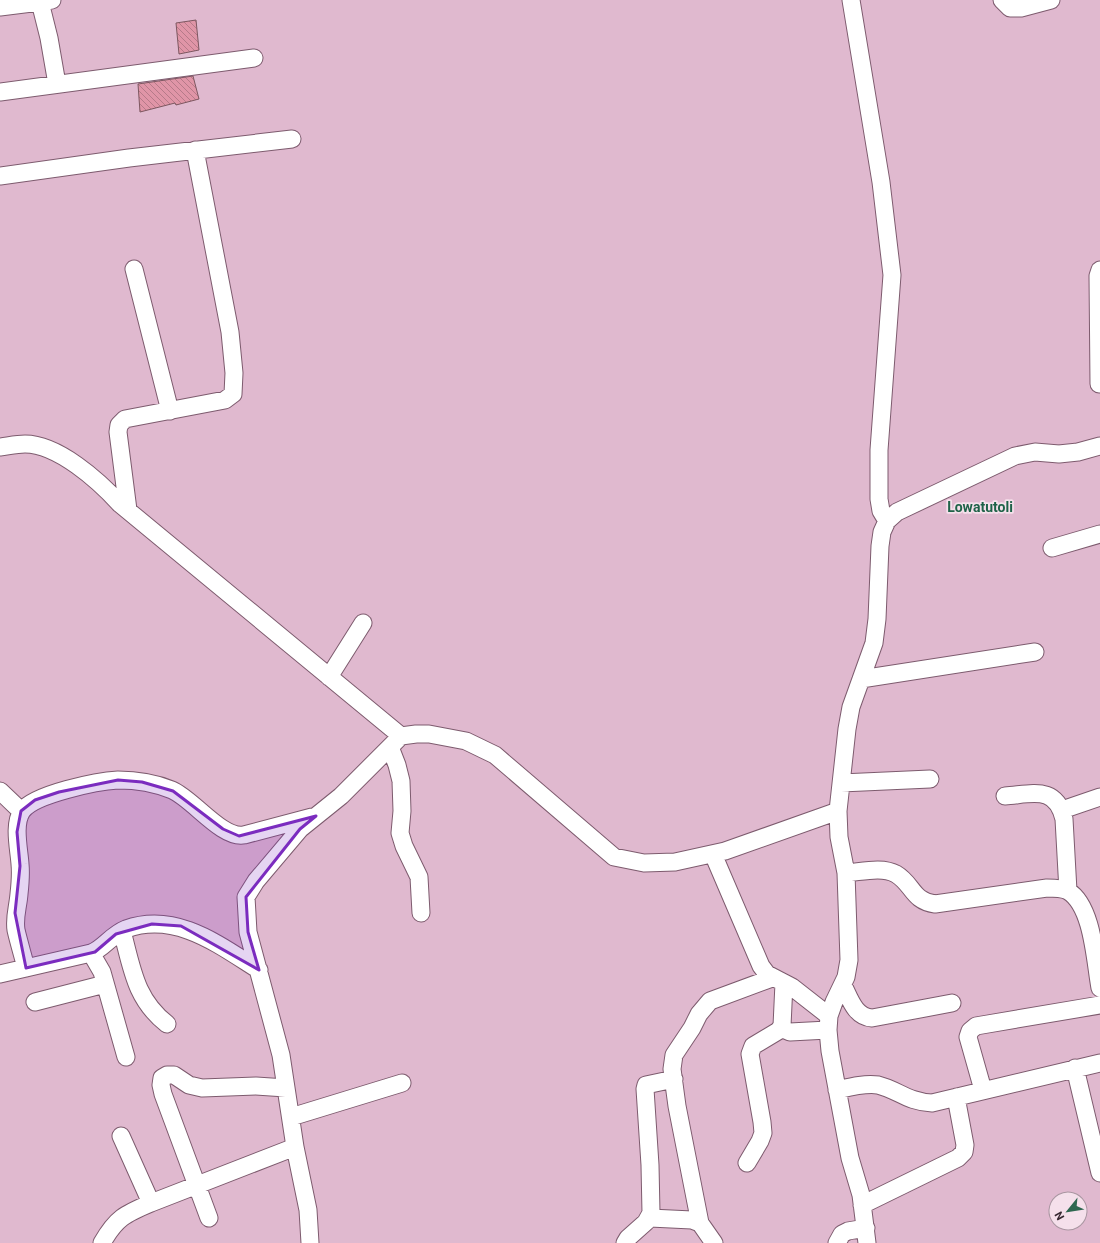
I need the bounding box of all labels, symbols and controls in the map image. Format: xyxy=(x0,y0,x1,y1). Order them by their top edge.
district label: Lowatutoli xyxy=(947,499,1013,515)
north arrow xyxy=(1048,1191,1088,1231)
text: N xyxy=(1052,1209,1067,1222)

